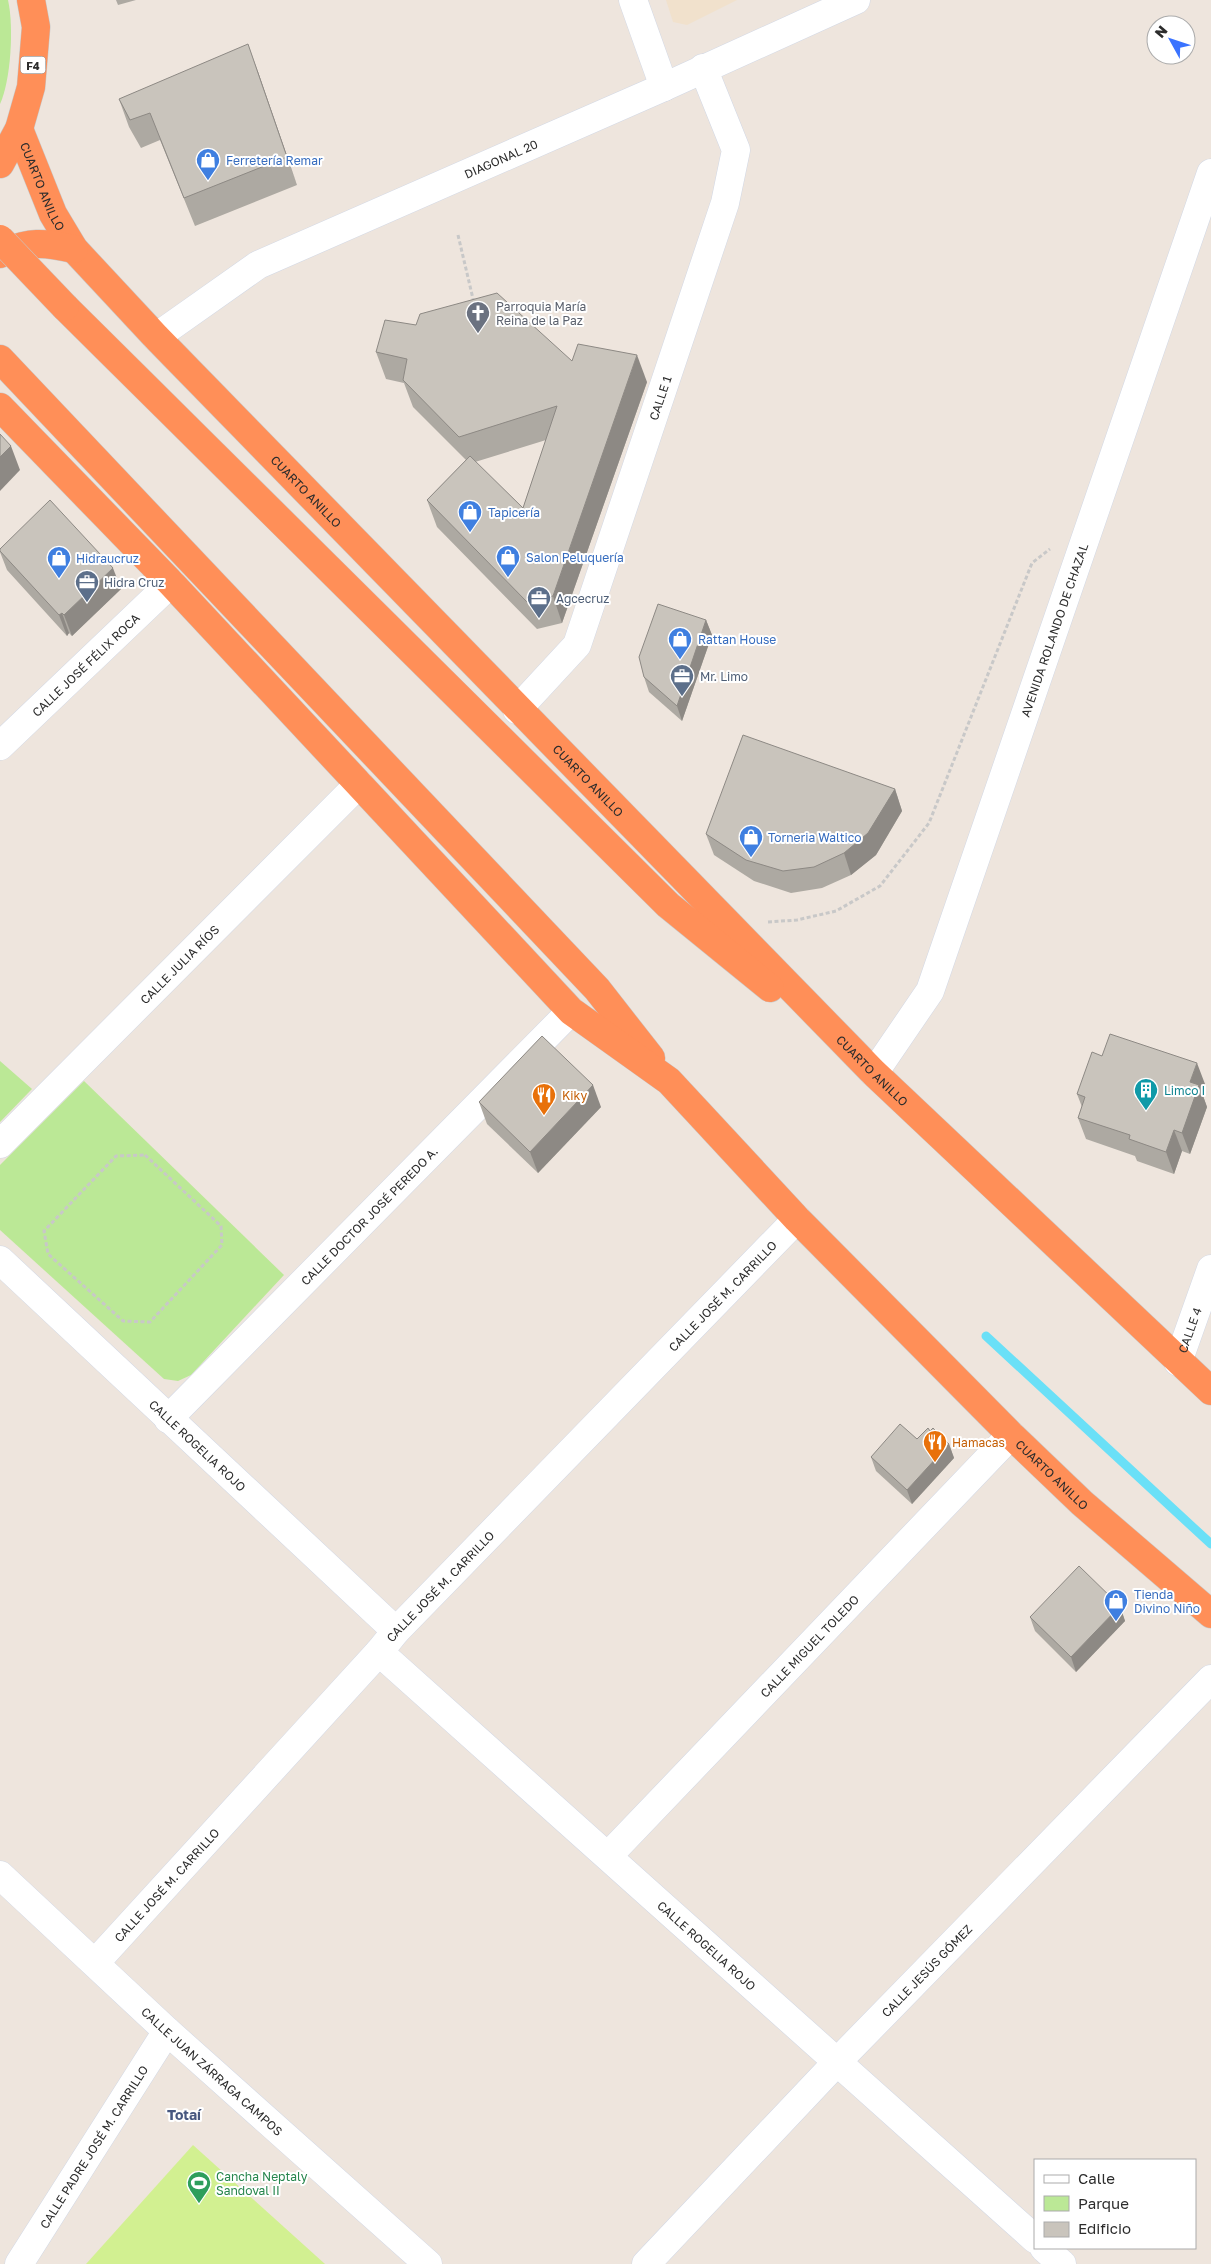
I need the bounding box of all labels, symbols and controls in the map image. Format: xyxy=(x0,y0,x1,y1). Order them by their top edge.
north arrow xyxy=(1146,15,1196,65)
text: N xyxy=(1151,22,1171,41)
road number: F4 xyxy=(20,56,46,74)
street label: DIAGONAL 20 xyxy=(462,136,540,181)
street label: CUARTO ANILLO xyxy=(17,140,69,233)
shop icon: Ferretería Remar xyxy=(195,147,221,181)
place label: Ferretería Remar xyxy=(226,153,323,168)
place label: Parroquia María Reina de la Paz xyxy=(496,299,586,328)
church icon: Parroquia María Reina de la Paz xyxy=(465,300,491,334)
street label: CALLE 1 xyxy=(645,374,674,422)
street label: CUARTO ANILLO xyxy=(268,452,345,530)
shop icon: Tapicería xyxy=(457,499,483,533)
place label: Tapicería xyxy=(488,505,540,520)
street label: AVENIDA ROLANDO DE CHAZAL xyxy=(1017,541,1091,719)
shop icon: Salon Peluquería xyxy=(495,544,521,578)
shop icon: Hidraucruz xyxy=(46,545,72,579)
place label: Salon Peluquería xyxy=(526,550,624,565)
place label: Hidraucruz xyxy=(76,551,139,566)
office icon: Hidra Cruz xyxy=(74,569,100,603)
place label: Hidra Cruz xyxy=(104,575,164,590)
office icon: Agcecruz xyxy=(526,585,552,619)
place label: Agcecruz xyxy=(556,591,609,606)
street label: CALLE JOSÉ FÉLIX ROCA xyxy=(29,610,142,719)
shop icon: Rattan House xyxy=(667,626,693,660)
place label: Rattan House xyxy=(698,632,776,647)
office icon: Mr. Limo xyxy=(669,663,695,697)
place label: Mr. Limo xyxy=(700,669,748,684)
street label: CUARTO ANILLO xyxy=(550,741,627,820)
shop icon: Torneria Waltico xyxy=(738,824,764,858)
place label: Torneria Waltico xyxy=(768,830,861,845)
street label: CALLE JULIA RÍOS xyxy=(137,921,222,1007)
street label: CUARTO ANILLO xyxy=(834,1032,912,1109)
building icon: Limco I xyxy=(1133,1077,1159,1111)
restaurant icon: Kiky xyxy=(531,1082,557,1116)
place label: Limco I xyxy=(1164,1083,1205,1098)
place label: Kiky xyxy=(562,1088,587,1103)
street label: CALLE DOCTOR JOSÉ PEREDO A. xyxy=(297,1143,441,1288)
street label: CALLE JOSÉ M. CARRILLO xyxy=(665,1237,780,1354)
street label: CALLE 4 xyxy=(1174,1305,1204,1355)
street label: CALLE ROGELIA ROJO xyxy=(146,1396,249,1494)
restaurant icon: Hamacas xyxy=(922,1429,948,1463)
place label: Hamacas xyxy=(952,1435,1005,1450)
street label: CUARTO ANILLO xyxy=(1013,1436,1092,1513)
street label: CALLE JOSÉ M. CARRILLO xyxy=(383,1527,497,1645)
place label: Tienda Divino Niño xyxy=(1134,1587,1200,1616)
shop icon: Tienda Divino Niño xyxy=(1103,1588,1129,1622)
street label: CALLE MIGUEL TOLEDO xyxy=(757,1591,862,1700)
street label: CALLE JOSÉ M. CARRILLO xyxy=(111,1825,222,1945)
street label: CALLE ROGELIA ROJO xyxy=(655,1897,759,1993)
street label: CALLE JESÚS GÓMEZ xyxy=(878,1921,975,2020)
street label: CALLE JUAN ZÁRRAGA CAMPOS xyxy=(139,2004,286,2139)
street label: CALLE PADRE JOSÉ M. CARRILLO xyxy=(36,2062,151,2231)
district label: Totaí xyxy=(167,2106,202,2123)
legend xyxy=(1034,2159,1196,2249)
place label: Cancha Neptaly Sandoval II xyxy=(216,2169,308,2198)
text: Calle xyxy=(1078,2169,1115,2187)
sports icon: Cancha Neptaly Sandoval II xyxy=(186,2170,212,2204)
text: Parque xyxy=(1078,2194,1129,2212)
text: Edificio xyxy=(1078,2219,1131,2237)

